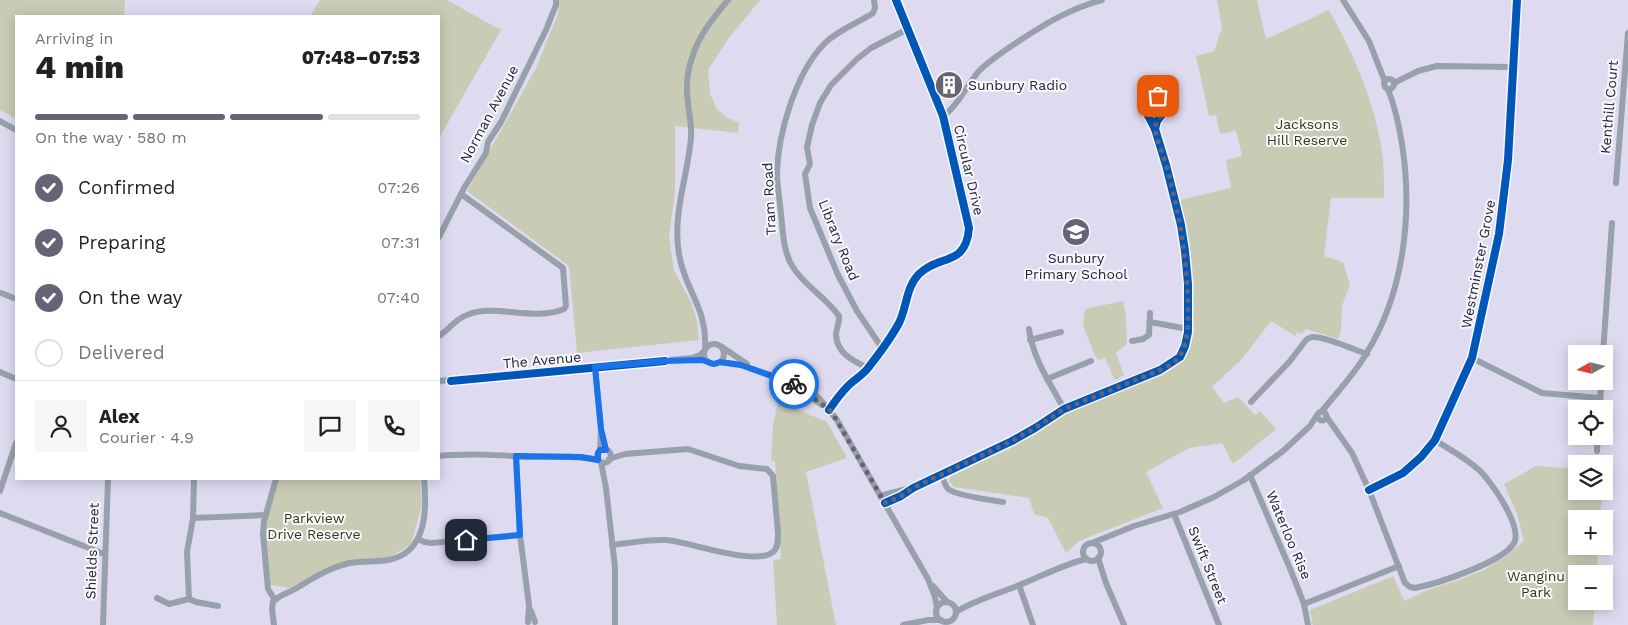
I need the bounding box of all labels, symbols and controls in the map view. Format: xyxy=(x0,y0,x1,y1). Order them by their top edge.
text: Arriving in xyxy=(35,29,113,48)
text: 07:48–07:53 xyxy=(302,46,420,69)
text: 4 min xyxy=(35,48,124,86)
street label: Kenthill Court xyxy=(1597,59,1621,155)
street label: Norman Avenue xyxy=(457,63,521,165)
building icon: Sunbury Radio xyxy=(934,70,964,100)
pin xyxy=(1137,75,1179,117)
place label: Sunbury Radio xyxy=(968,77,1067,93)
icon: bag xyxy=(1144,82,1172,110)
park label: Jacksons Hill Reserve xyxy=(1267,116,1347,148)
street label: Circular Drive xyxy=(951,123,987,217)
text: On the way · 580 m xyxy=(35,128,187,147)
street label: Tram Road xyxy=(759,162,779,236)
icon: check xyxy=(35,174,63,202)
text: Confirmed xyxy=(78,176,175,199)
text: 07:26 xyxy=(378,178,420,197)
street label: Library Road xyxy=(816,197,862,283)
street label: Westminster Grove xyxy=(1458,198,1498,330)
school or university icon: Sunbury Primary School xyxy=(1061,217,1091,247)
icon: check xyxy=(35,229,63,257)
text: Preparing xyxy=(78,231,165,254)
text: 07:31 xyxy=(381,233,420,252)
place label: Sunbury Primary School xyxy=(1024,250,1128,282)
icon: check xyxy=(35,284,63,312)
text: On the way xyxy=(78,286,182,309)
text: 07:40 xyxy=(377,288,420,307)
text: Delivered xyxy=(78,341,165,364)
north arrow xyxy=(1568,345,1612,390)
map controls xyxy=(1568,345,1613,610)
street label: The Avenue xyxy=(502,349,582,371)
courier xyxy=(769,359,819,409)
icon: bike xyxy=(780,370,808,398)
button: person xyxy=(35,400,87,452)
button: chat xyxy=(304,400,356,452)
button: phone xyxy=(368,400,420,452)
button: locate xyxy=(1568,400,1613,445)
text: Alex xyxy=(99,405,140,428)
text: Courier · 4.9 xyxy=(99,428,194,447)
button: layers xyxy=(1568,455,1613,500)
street label: Waterloo Rise xyxy=(1263,488,1315,582)
street label: Shields Street xyxy=(82,502,102,600)
park label: Parkview Drive Reserve xyxy=(267,510,361,542)
button: + xyxy=(1568,510,1613,555)
pin xyxy=(445,519,487,561)
street label: Swift Street xyxy=(1185,524,1231,606)
icon: home xyxy=(452,526,480,554)
button: − xyxy=(1568,565,1613,610)
park label: Wanginu Park xyxy=(1507,568,1565,600)

